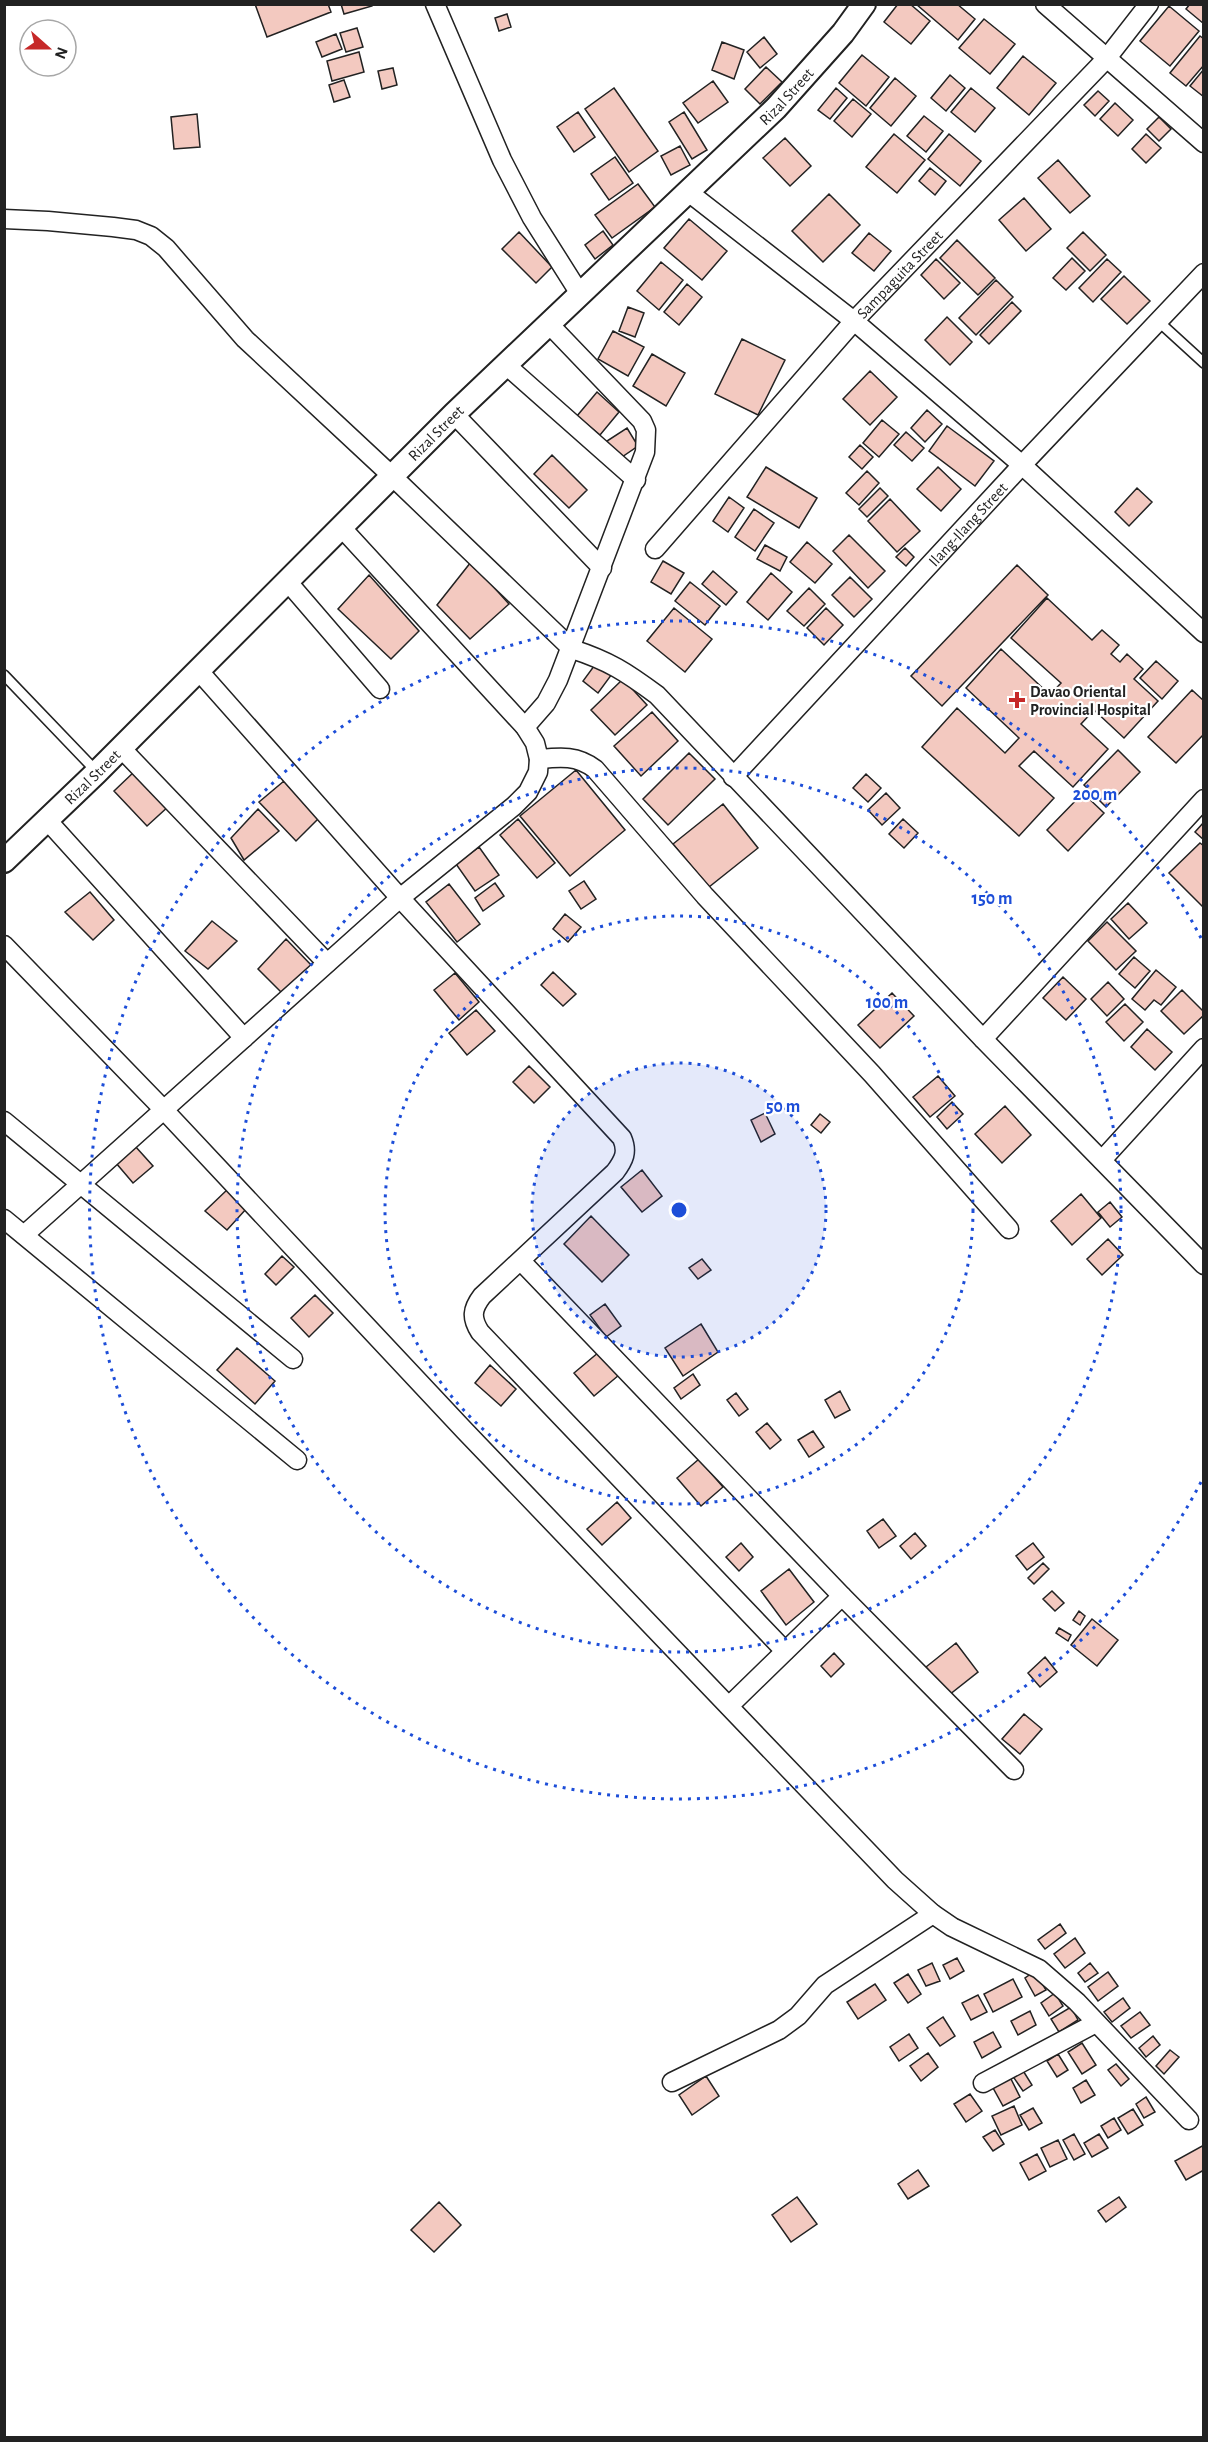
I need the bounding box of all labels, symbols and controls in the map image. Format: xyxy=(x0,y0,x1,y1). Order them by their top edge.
north arrow xyxy=(18,18,78,78)
text: N xyxy=(52,45,71,61)
street label: Rizal Street xyxy=(757,65,817,128)
street label: Sampaguita Street xyxy=(854,227,946,322)
street label: Rizal Street xyxy=(405,403,467,464)
street label: Ilang-Ilang Street xyxy=(926,480,1011,570)
place label: Davao Oriental Provincial Hospital xyxy=(1030,684,1151,718)
marker: Davao Oriental Provincial Hospital xyxy=(1008,691,1026,709)
street label: Rizal Street xyxy=(62,747,124,808)
text: 200 m xyxy=(1073,786,1117,804)
text: 150 m xyxy=(972,890,1012,908)
text: 100 m xyxy=(866,994,908,1012)
text: 50 m xyxy=(766,1098,800,1116)
centre of rings xyxy=(669,1200,689,1220)

